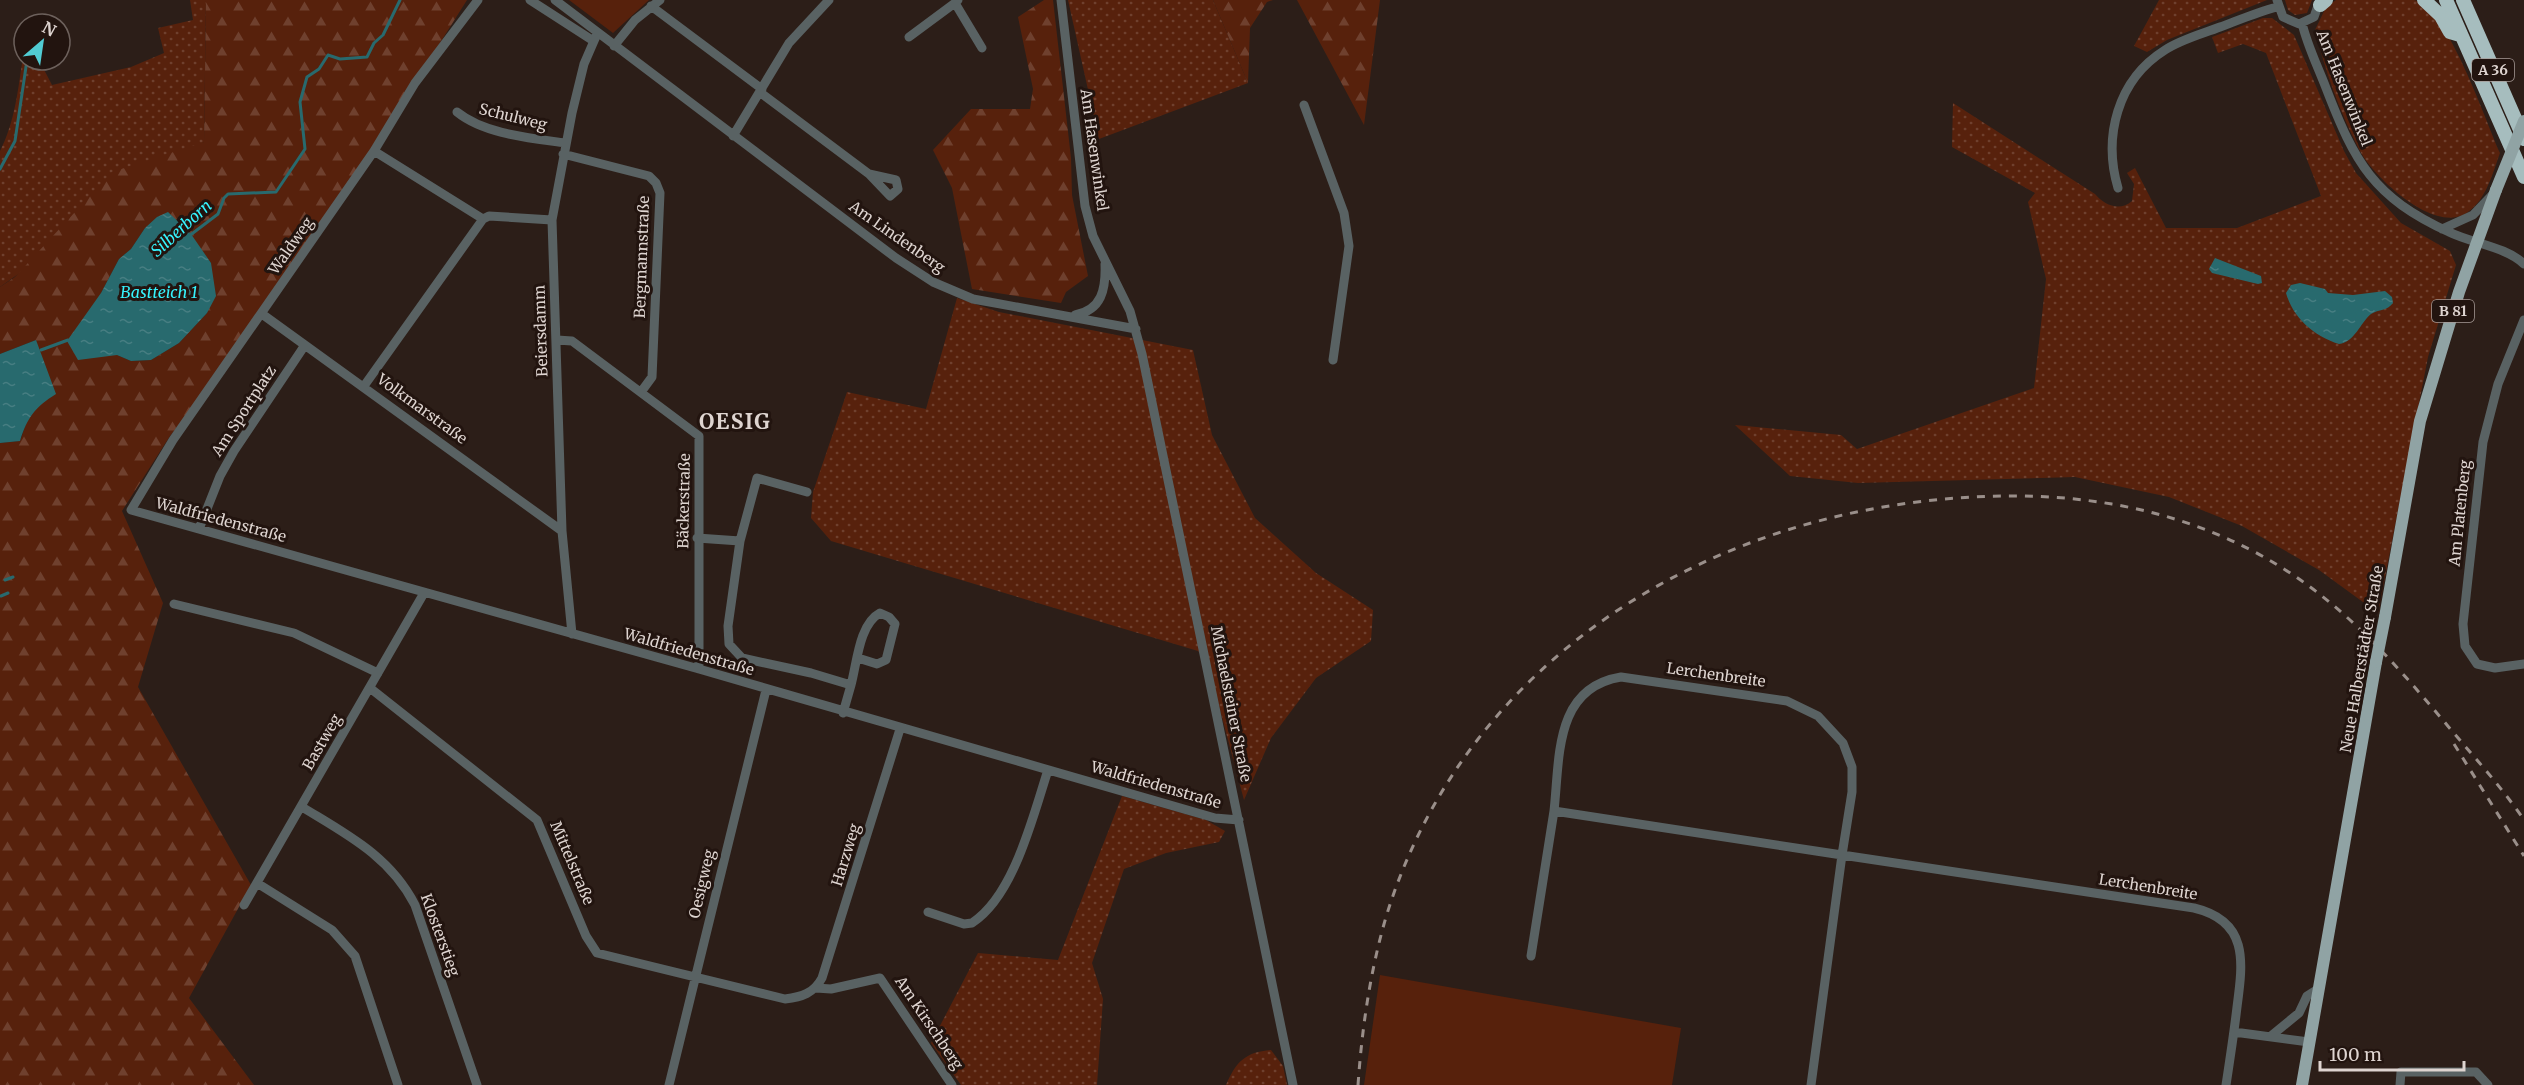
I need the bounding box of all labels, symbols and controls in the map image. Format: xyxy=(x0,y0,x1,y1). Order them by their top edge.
north arrow xyxy=(12,12,72,72)
text: N xyxy=(39,17,60,41)
street label: Am Hasenwinkel xyxy=(2312,26,2376,149)
road number: A 36 xyxy=(2472,59,2514,81)
street label: Am Hasenwinkel xyxy=(1076,87,1113,213)
street label: Schulweg xyxy=(477,99,549,134)
water label: Silberborn xyxy=(146,195,216,261)
street label: Bergmannstraße xyxy=(630,195,653,319)
street label: Am Lindenberg xyxy=(845,196,949,277)
street label: Waldweg xyxy=(263,213,317,279)
water label: Bastteich 1 xyxy=(120,282,198,302)
street label: Beiersdamm xyxy=(529,285,552,377)
road number: B 81 xyxy=(2432,300,2474,322)
street label: Am Sportplatz xyxy=(207,362,280,461)
street label: Volkmarstraße xyxy=(373,369,471,448)
district label: OESIG xyxy=(699,408,771,435)
street label: Bäckerstraße xyxy=(673,453,694,549)
street label: Am Platenberg xyxy=(2444,459,2475,568)
street label: Waldfriedenstraße xyxy=(153,493,289,546)
street label: Neue Halberstädter Straße xyxy=(2336,564,2387,754)
street label: Waldfriedenstraße xyxy=(621,624,756,679)
street label: Michaelsteiner Straße xyxy=(1207,624,1256,784)
street label: Lerchenbreite xyxy=(1665,658,1767,691)
street label: Bastweg xyxy=(298,710,345,773)
street label: Waldfriedenstraße xyxy=(1088,757,1223,812)
street label: Mittelstraße xyxy=(546,818,599,908)
street label: Harzweg xyxy=(827,821,864,889)
street label: Oesigweg xyxy=(684,848,719,920)
street label: Lerchenbreite xyxy=(2097,869,2199,904)
street label: Klosterstieg xyxy=(417,891,464,979)
street label: Am Kirschberg xyxy=(891,972,968,1073)
scale bar xyxy=(2320,1034,2464,1072)
text: 100 m xyxy=(2329,1043,2382,1066)

